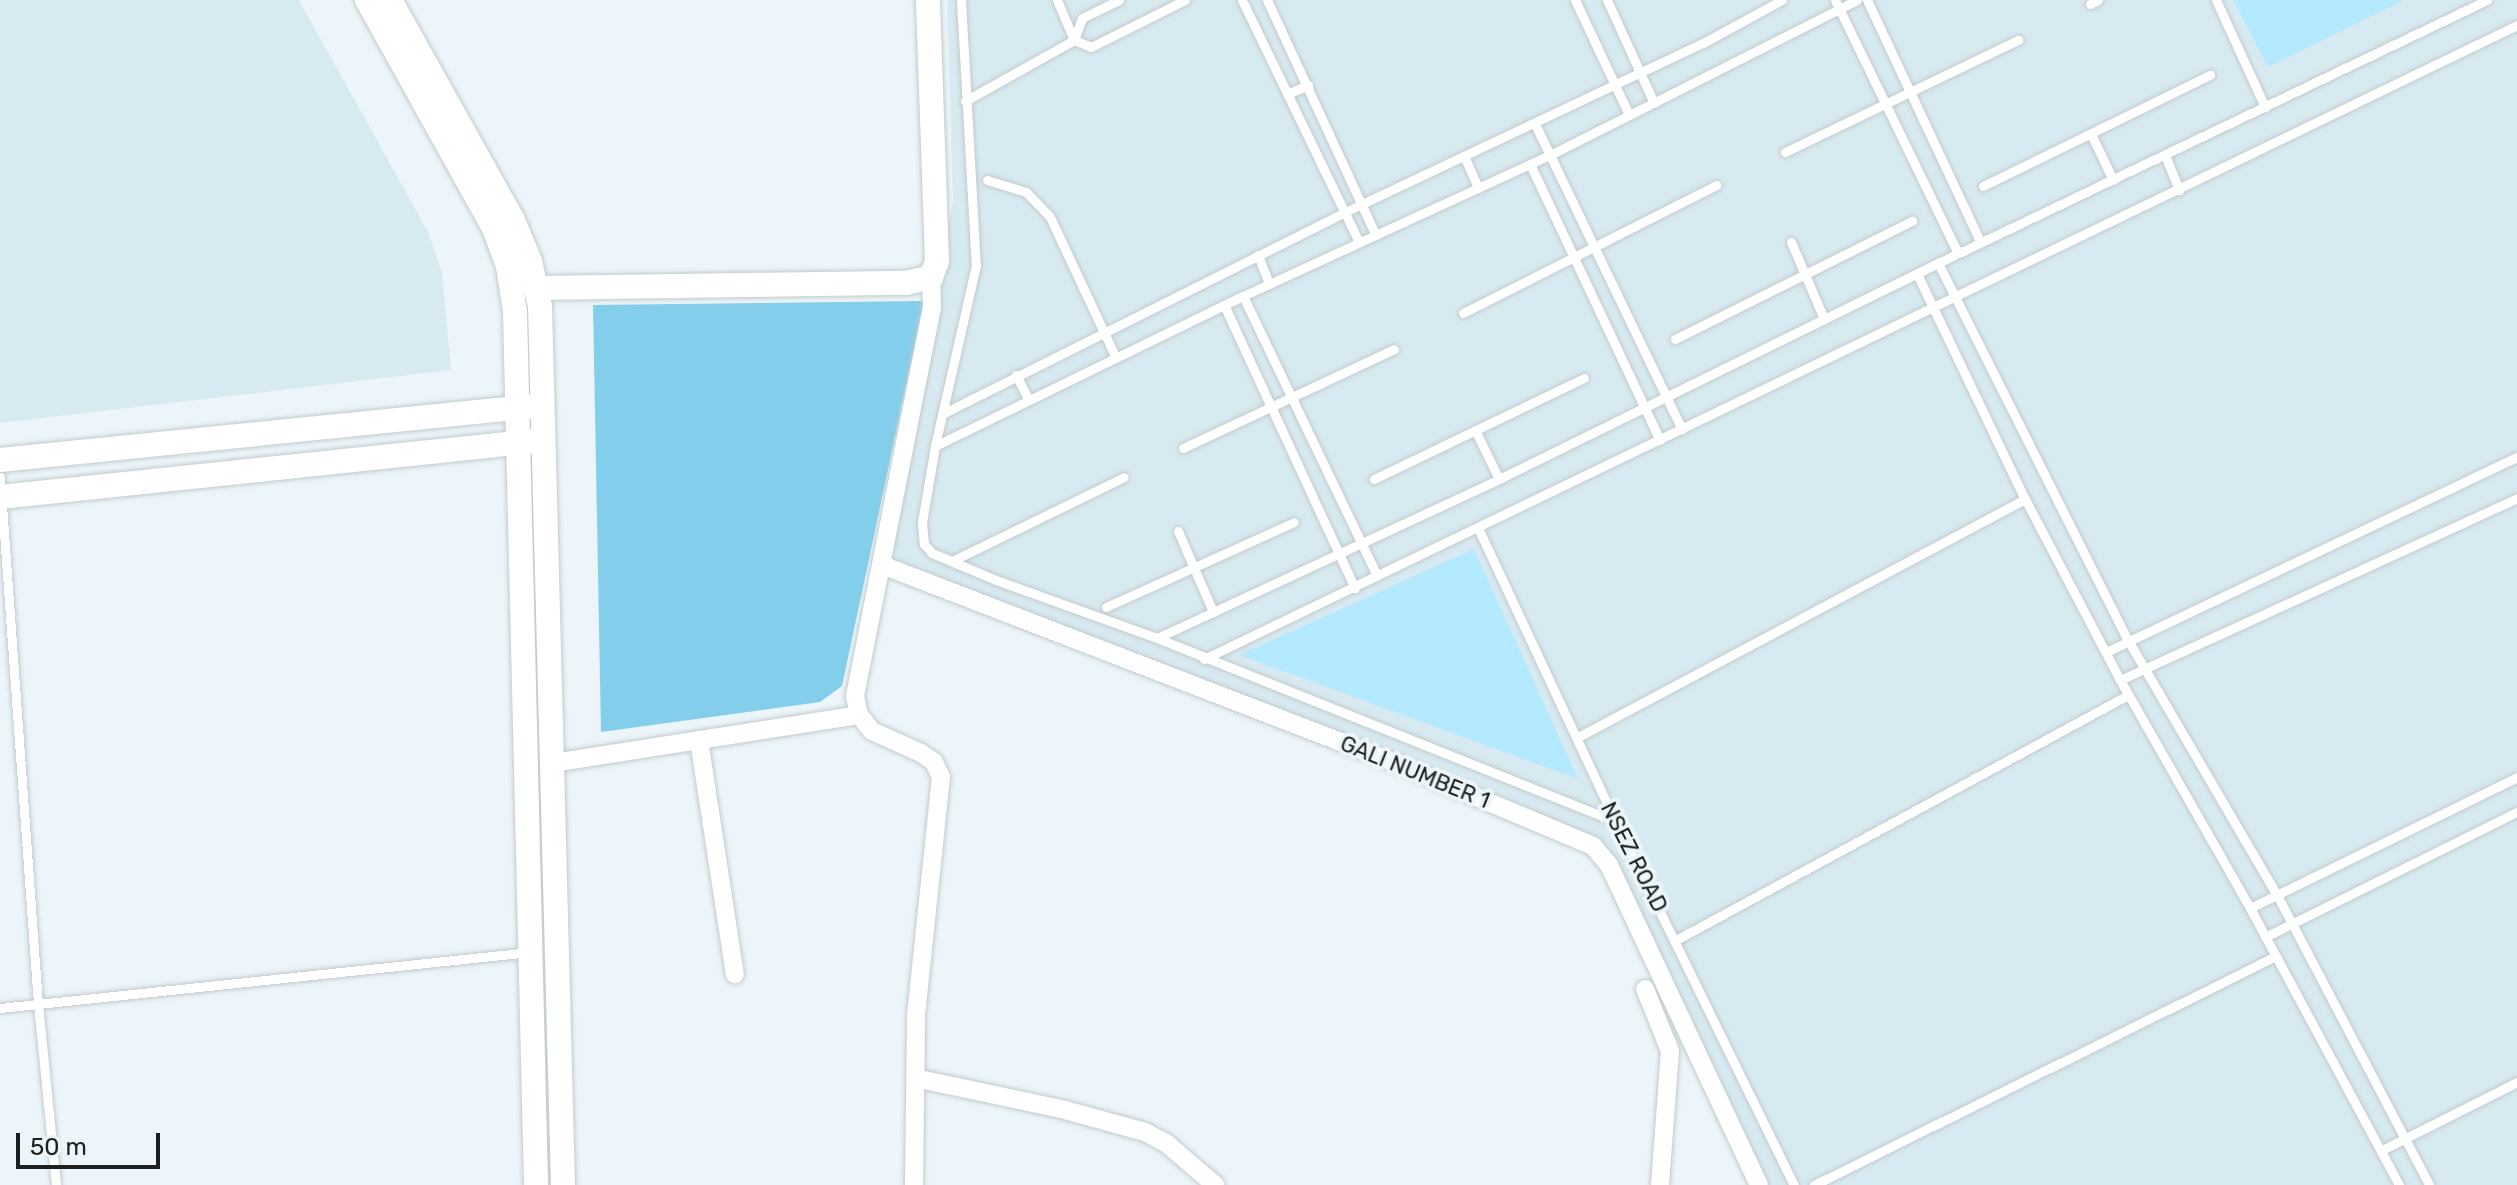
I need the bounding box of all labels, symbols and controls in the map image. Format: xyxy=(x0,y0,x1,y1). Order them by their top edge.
street label: GALI NUMBER 1 xyxy=(1337,730,1493,814)
street label: NSEZ ROAD xyxy=(1595,798,1673,916)
scale bar xyxy=(20,1117,164,1167)
text: 50 m xyxy=(30,1133,87,1161)

